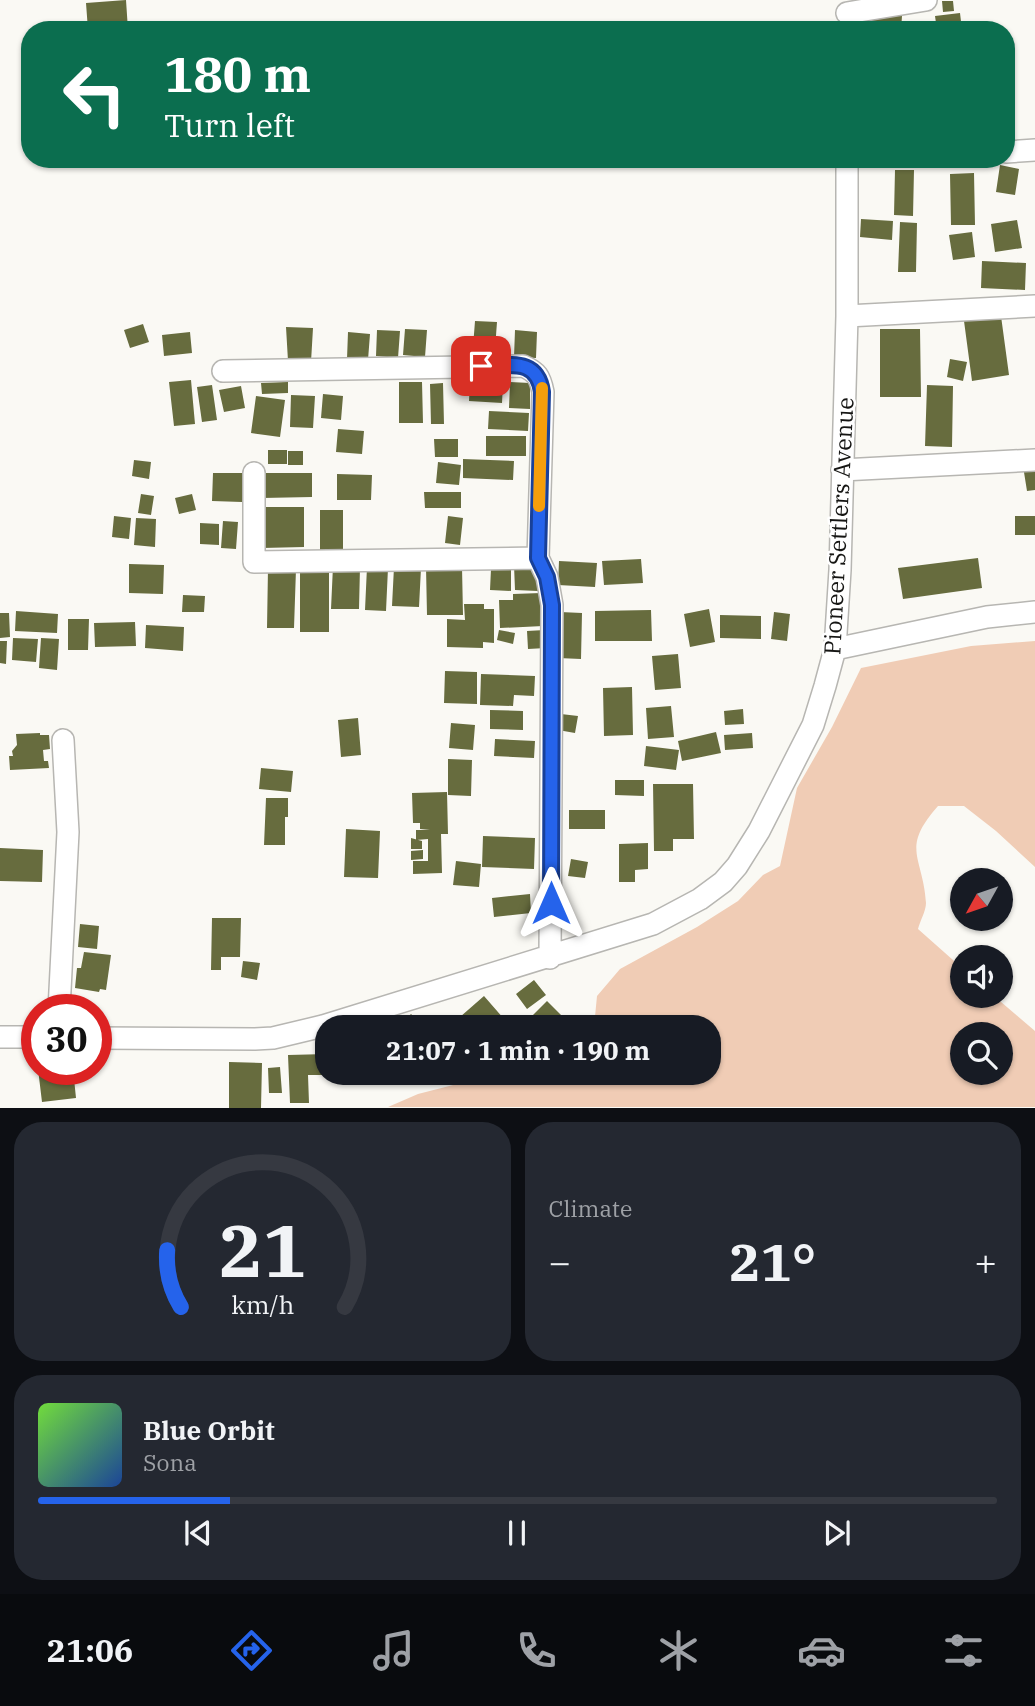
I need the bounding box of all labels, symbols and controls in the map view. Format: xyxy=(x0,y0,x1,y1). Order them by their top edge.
text: 180 m xyxy=(164,42,311,105)
icon: left xyxy=(49,49,140,140)
text: Turn left xyxy=(164,104,295,146)
pin xyxy=(451,336,511,396)
icon: arrive xyxy=(462,347,500,385)
street label: Pioneer Settlers Avenue xyxy=(816,396,860,656)
position arrow xyxy=(514,866,588,940)
north arrow xyxy=(950,868,1013,931)
map controls xyxy=(950,868,1013,1085)
button: sound xyxy=(950,945,1013,1008)
speed limit sign: 30 xyxy=(21,994,112,1085)
button: search xyxy=(950,1022,1013,1085)
text: 21:07 · 1 min · 190 m xyxy=(386,1033,650,1067)
text: Climate xyxy=(549,1193,632,1223)
text: 21 xyxy=(219,1203,306,1298)
text: 21° xyxy=(729,1228,816,1295)
text: − xyxy=(549,1237,571,1286)
text: + xyxy=(974,1237,997,1286)
text: km/h xyxy=(231,1288,294,1321)
text: Blue Orbit xyxy=(143,1413,275,1447)
text: Sona xyxy=(143,1447,197,1477)
icon: previous xyxy=(179,1514,217,1552)
icon: pause xyxy=(498,1514,536,1552)
icon: next xyxy=(818,1514,856,1552)
icon: directions xyxy=(227,1626,276,1675)
icon: music xyxy=(369,1626,418,1675)
icon: phone xyxy=(512,1626,561,1675)
icon: climate xyxy=(654,1626,703,1675)
icon: car xyxy=(797,1626,846,1675)
icon: filters xyxy=(939,1626,988,1675)
text: 21:06 xyxy=(47,1629,133,1671)

